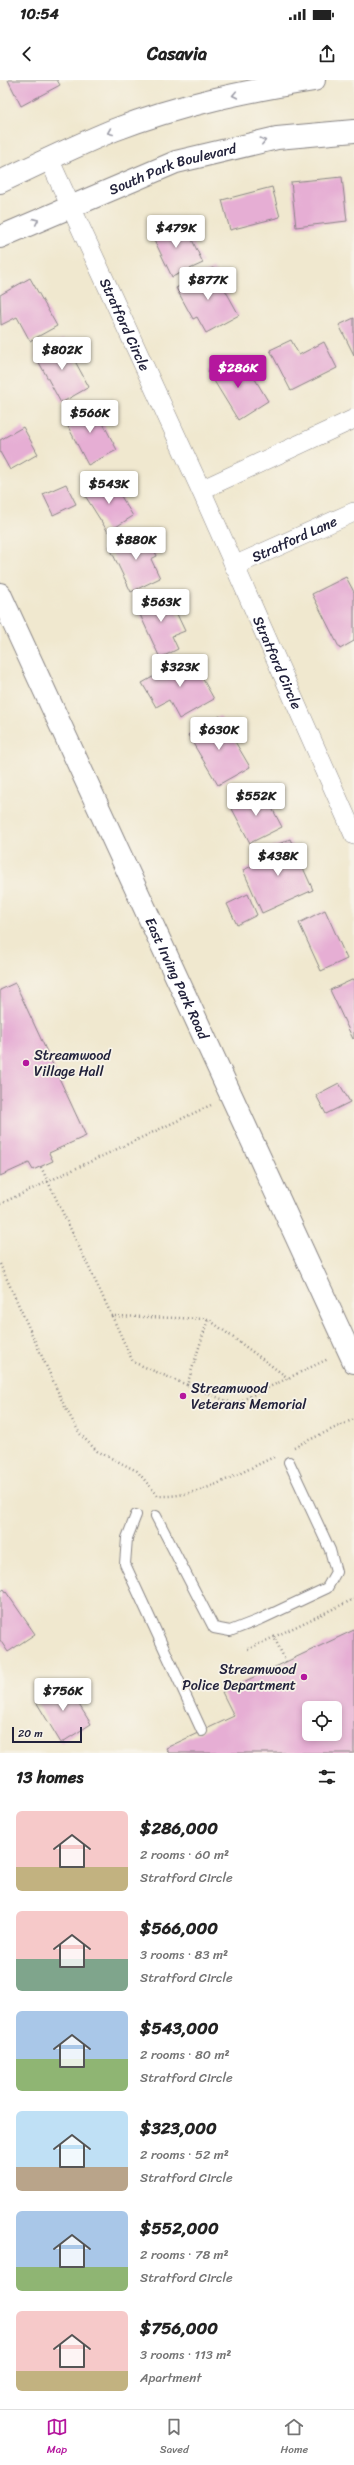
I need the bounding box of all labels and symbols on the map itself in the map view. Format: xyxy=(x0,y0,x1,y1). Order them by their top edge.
one-way arrow xyxy=(232,90,238,98)
one-way arrow xyxy=(107,127,114,135)
street label: South Park Boulevard xyxy=(105,136,240,202)
one-way arrow xyxy=(260,138,266,146)
pin: $479K xyxy=(148,215,204,249)
one-way arrow xyxy=(32,218,39,226)
pin: $877K xyxy=(180,267,236,301)
street label: Stratford Circle xyxy=(92,274,157,375)
pin: $802K xyxy=(34,337,90,371)
pin: $286K xyxy=(210,355,266,389)
pin: $566K xyxy=(62,400,118,434)
pin: $543K xyxy=(81,471,137,505)
street label: Stratford Lane xyxy=(247,509,341,570)
pin: $880K xyxy=(108,527,164,561)
pin: $563K xyxy=(133,589,189,623)
street label: Stratford Circle xyxy=(245,612,309,714)
pin: $323K xyxy=(152,654,208,688)
pin: $630K xyxy=(191,717,247,751)
pin: $552K xyxy=(228,783,284,817)
pin: $438K xyxy=(250,843,306,877)
street label: East Irving Park Road xyxy=(138,913,216,1045)
place label: Streamwood Village Hall xyxy=(34,1043,112,1084)
marker: Streamwood Village Hall xyxy=(21,1058,31,1068)
place label: Streamwood Veterans Memorial xyxy=(191,1376,307,1417)
marker: Streamwood Veterans Memorial xyxy=(178,1391,188,1401)
place label: Streamwood Police Department xyxy=(182,1657,298,1698)
marker: Streamwood Police Department xyxy=(299,1672,309,1682)
pin: $756K xyxy=(35,1678,91,1712)
scale bar xyxy=(12,1725,82,1744)

